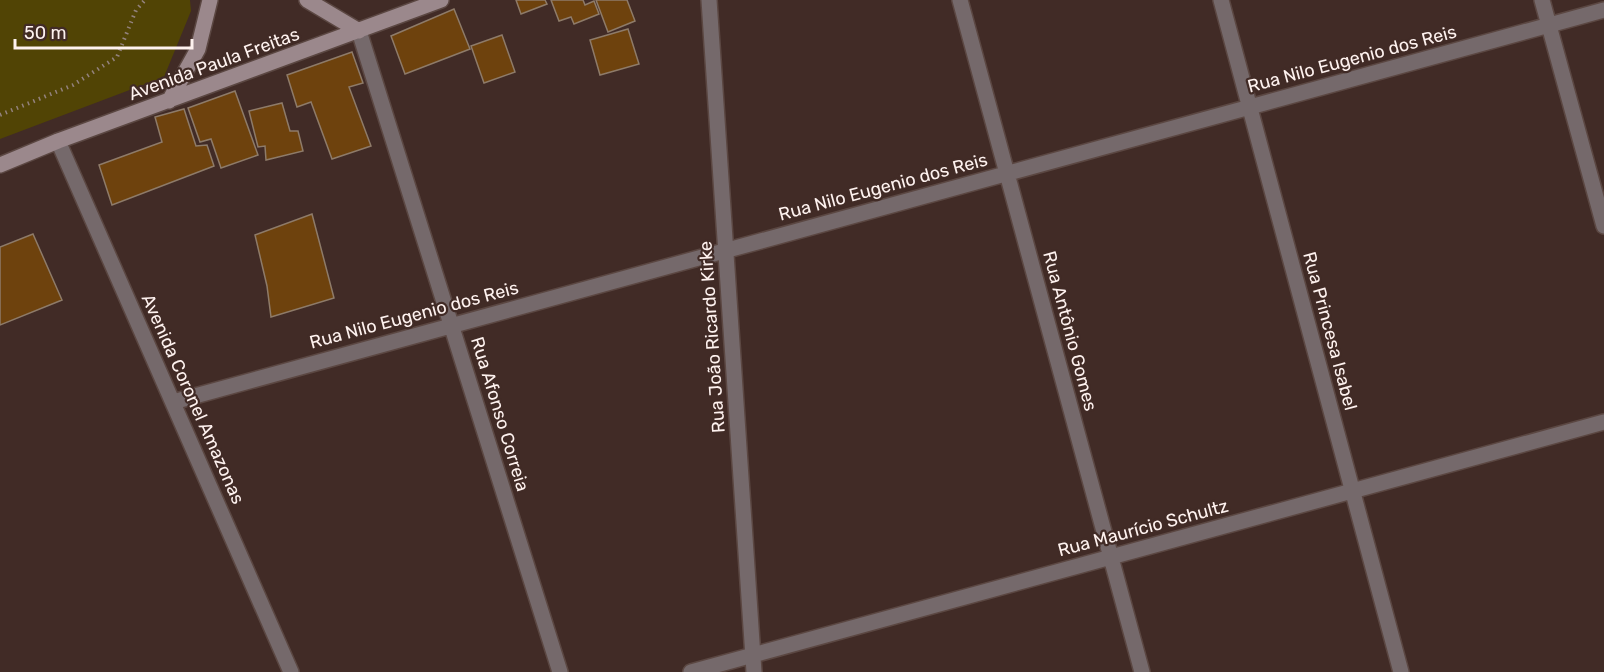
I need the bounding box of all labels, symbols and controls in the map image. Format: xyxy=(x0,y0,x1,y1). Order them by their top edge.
scale bar xyxy=(15,12,192,50)
street label: Rua Nilo Eugenio dos Reis xyxy=(1245,21,1459,97)
text: 50 m xyxy=(24,22,67,44)
street label: Avenida Paula Freitas xyxy=(126,23,302,105)
street label: Rua Nilo Eugenio dos Reis xyxy=(776,149,990,225)
street label: Rua João Ricardo Kirke xyxy=(694,240,730,434)
street label: Rua Antônio Gomes xyxy=(1038,249,1102,413)
street label: Rua Princesa Isabel xyxy=(1298,249,1362,413)
street label: Rua Nilo Eugenio dos Reis xyxy=(307,277,521,353)
street label: Avenida Coronel Amazonas xyxy=(137,291,249,507)
street label: Rua Afonso Correia xyxy=(466,334,534,494)
street label: Rua Maurício Schultz xyxy=(1055,495,1231,561)

